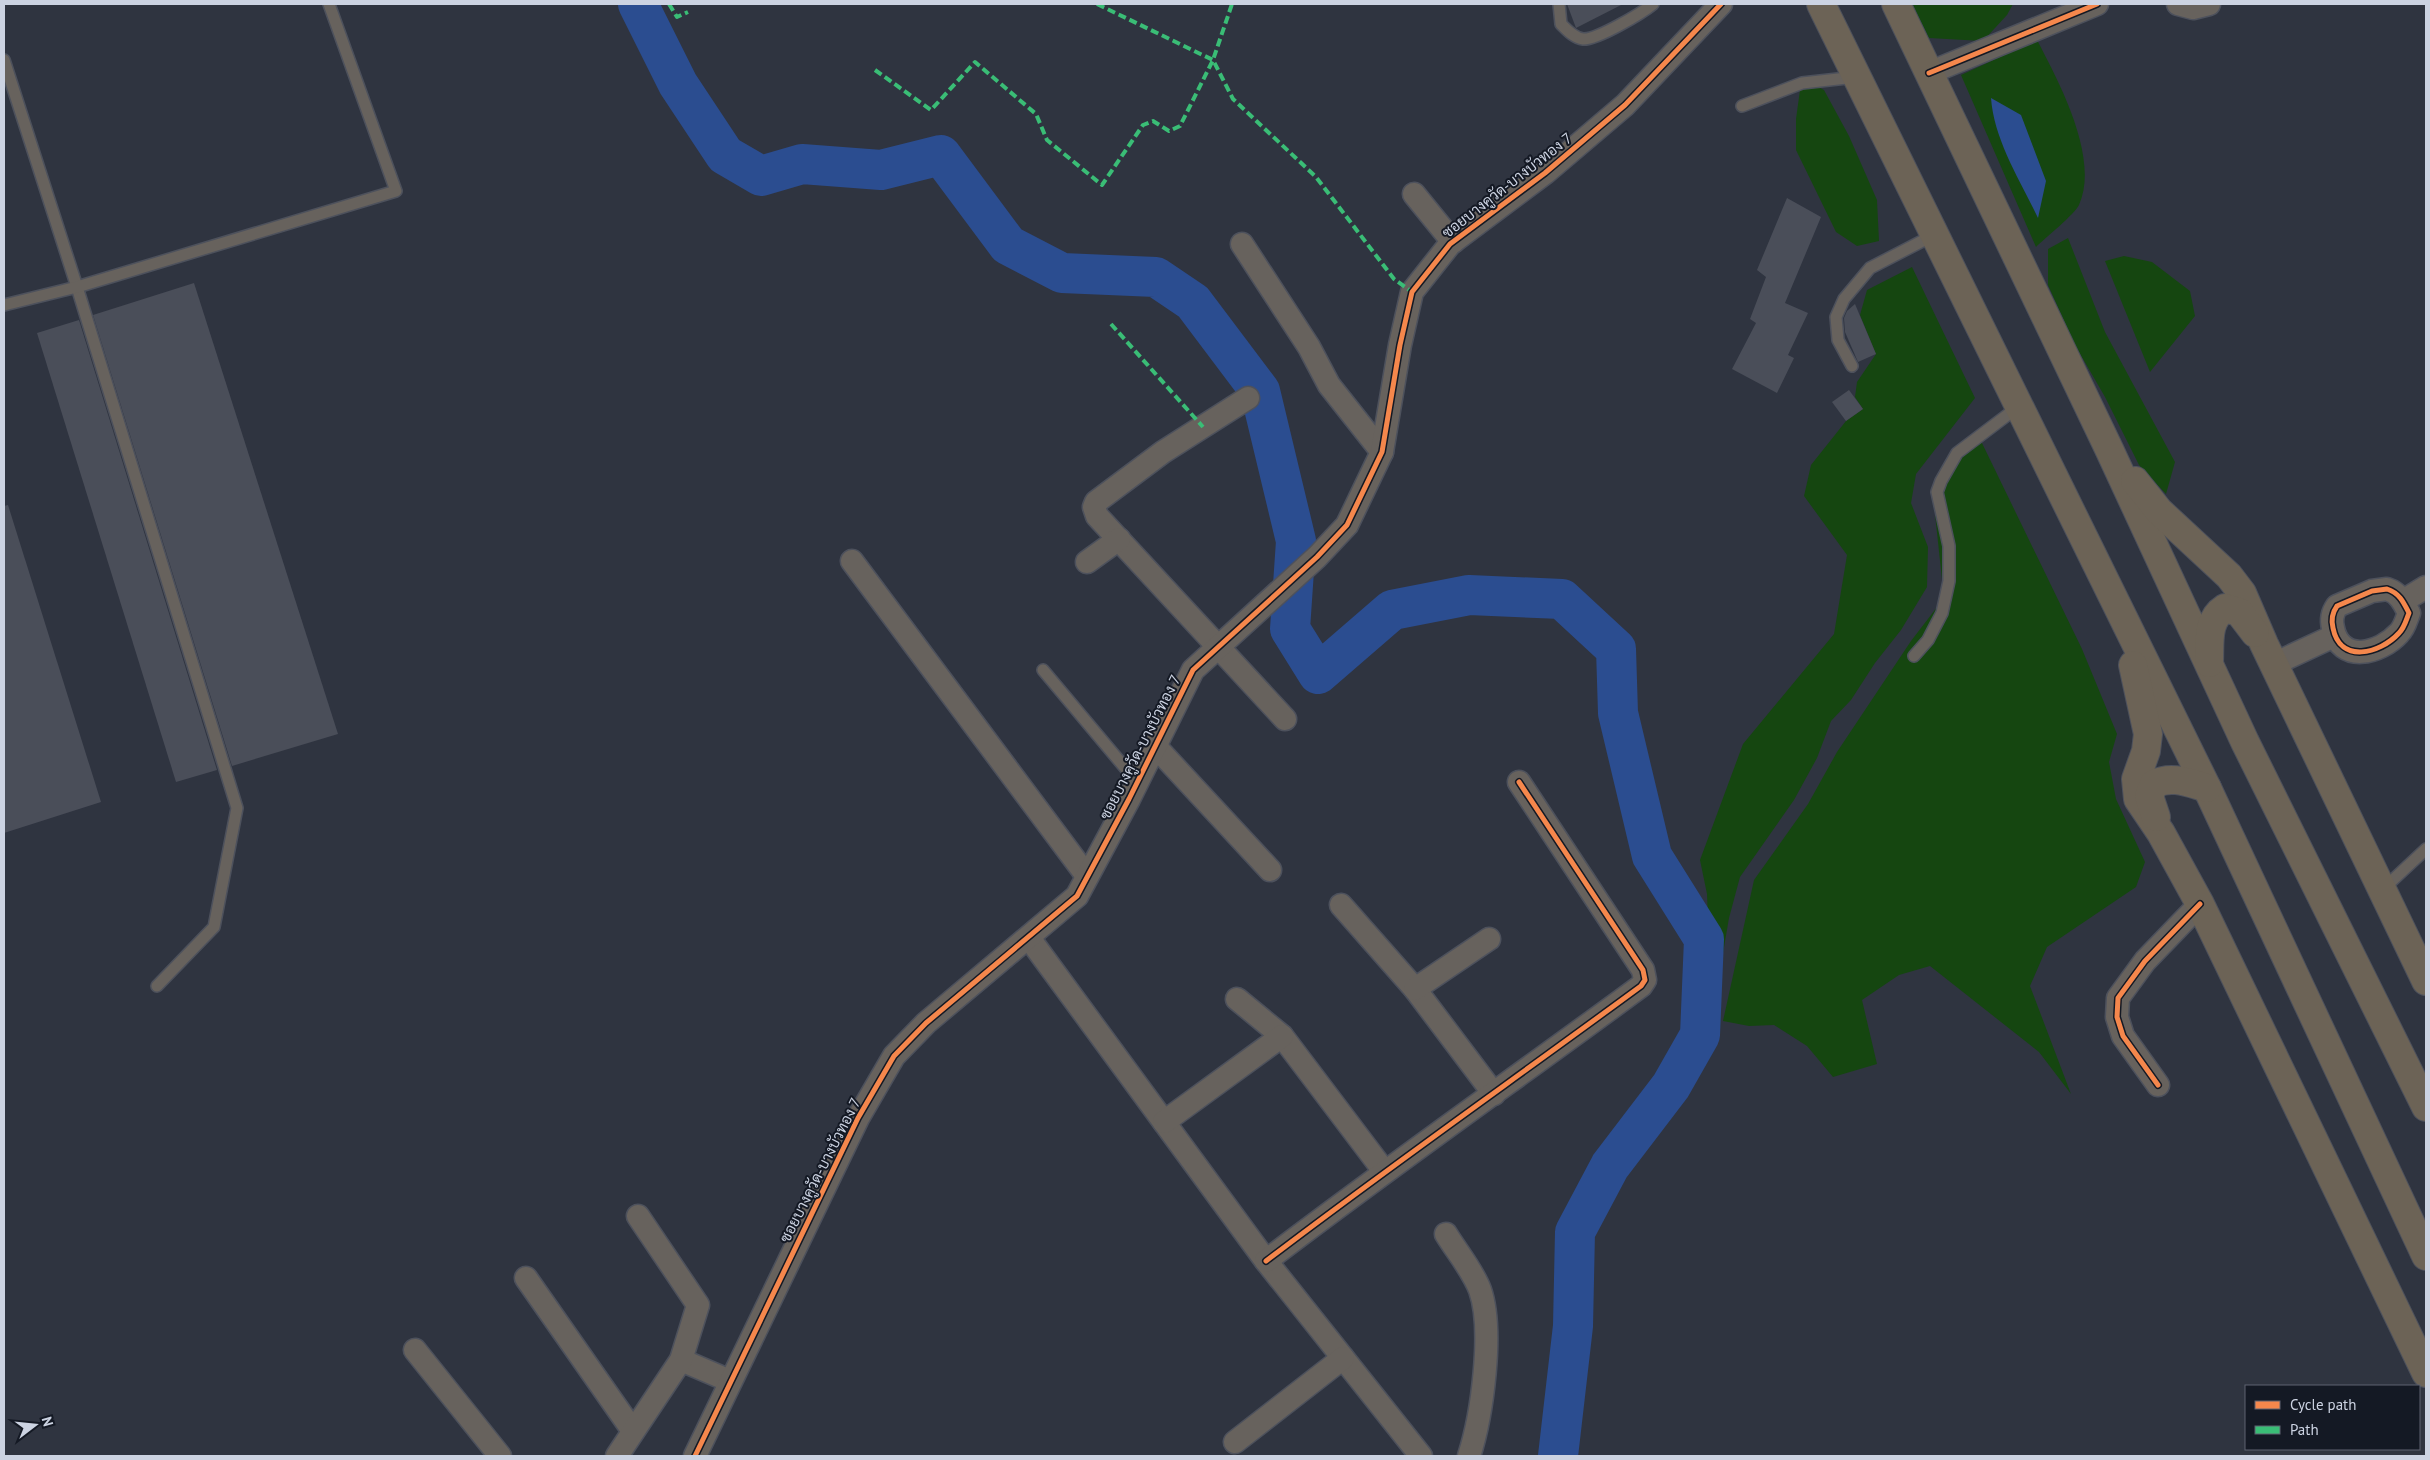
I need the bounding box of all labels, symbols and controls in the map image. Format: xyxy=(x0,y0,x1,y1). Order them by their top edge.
street label: ซอยบางคูวัด-บางบัวทอง 7 xyxy=(1438,128,1577,243)
street label: ซอยบางคูวัด-บางบัวทอง 7 xyxy=(1095,671,1186,823)
street label: ซอยบางคูวัด-บางบัวทอง 7 xyxy=(775,1094,866,1246)
legend xyxy=(2245,1385,2420,1450)
text: Cycle path xyxy=(2290,1395,2356,1414)
north arrow xyxy=(10,1400,60,1450)
text: N xyxy=(38,1415,57,1428)
text: Path xyxy=(2290,1420,2319,1439)

